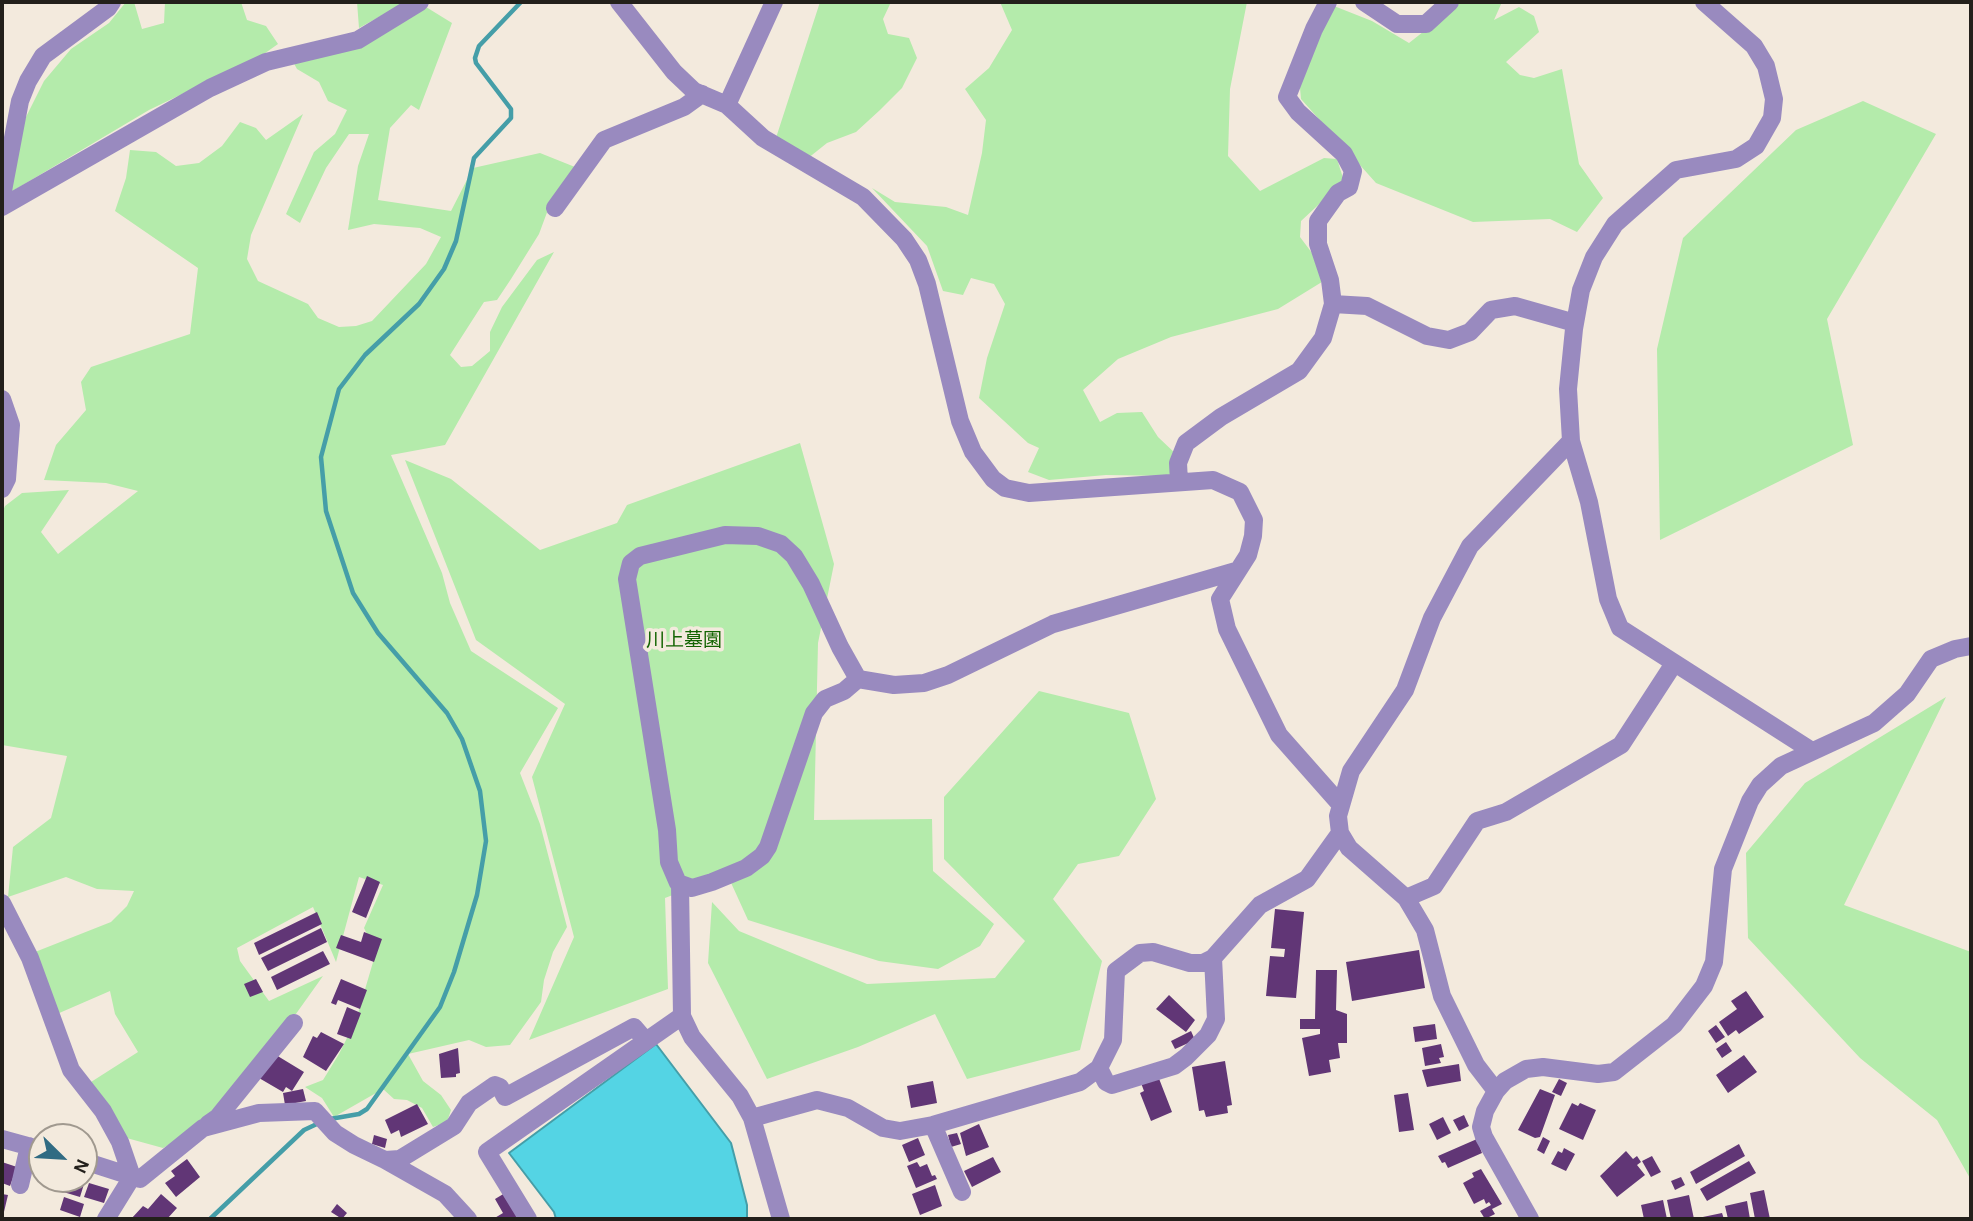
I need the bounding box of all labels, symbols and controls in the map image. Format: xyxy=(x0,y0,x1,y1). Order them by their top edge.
park label: 川上墓園 xyxy=(646,629,722,651)
north arrow xyxy=(28,1123,98,1193)
text: N xyxy=(69,1156,92,1176)

